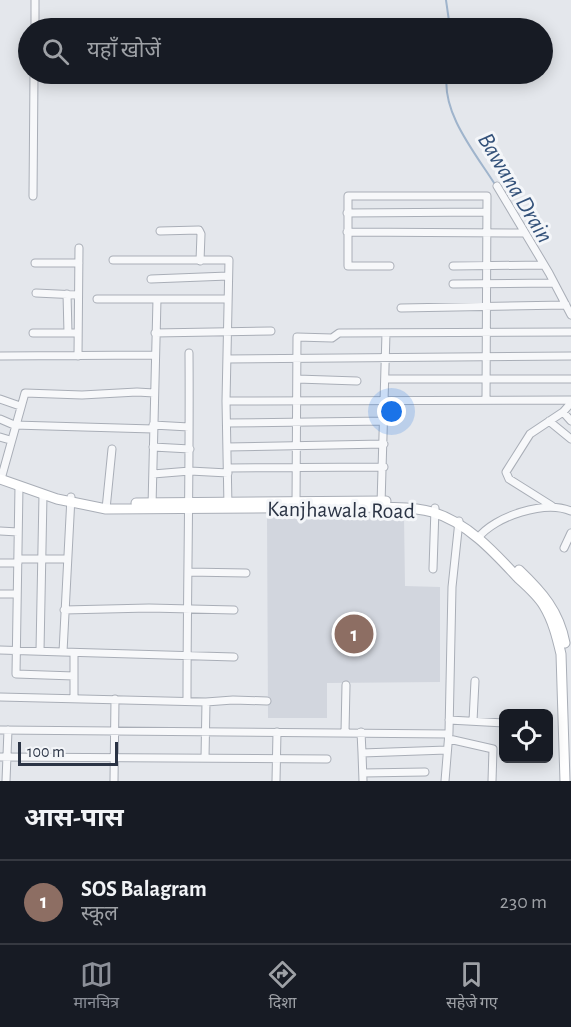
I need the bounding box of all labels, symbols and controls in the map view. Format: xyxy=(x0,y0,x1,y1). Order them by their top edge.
search box xyxy=(18,18,553,84)
icon: search xyxy=(39,35,72,68)
text: यहाँ खोजें xyxy=(87,39,161,61)
water label: Bawana Drain xyxy=(473,129,557,247)
your location xyxy=(377,397,406,426)
street label: Kanjhawala Road xyxy=(267,498,415,522)
pin: 1 xyxy=(334,612,374,656)
map controls xyxy=(499,709,553,763)
button: locate xyxy=(499,709,553,763)
scale bar xyxy=(18,739,118,766)
text: 100 m xyxy=(27,744,65,760)
text: आस-पास xyxy=(24,805,124,831)
text: SOS Balagram xyxy=(81,878,207,900)
text: 1 xyxy=(40,892,47,912)
text: 230 m xyxy=(500,892,547,912)
text: स्कूल xyxy=(81,904,118,924)
tab: मानचित्र xyxy=(73,958,119,1015)
tab: दिशा xyxy=(266,958,299,1015)
tab: सहेजे गए xyxy=(446,958,498,1015)

